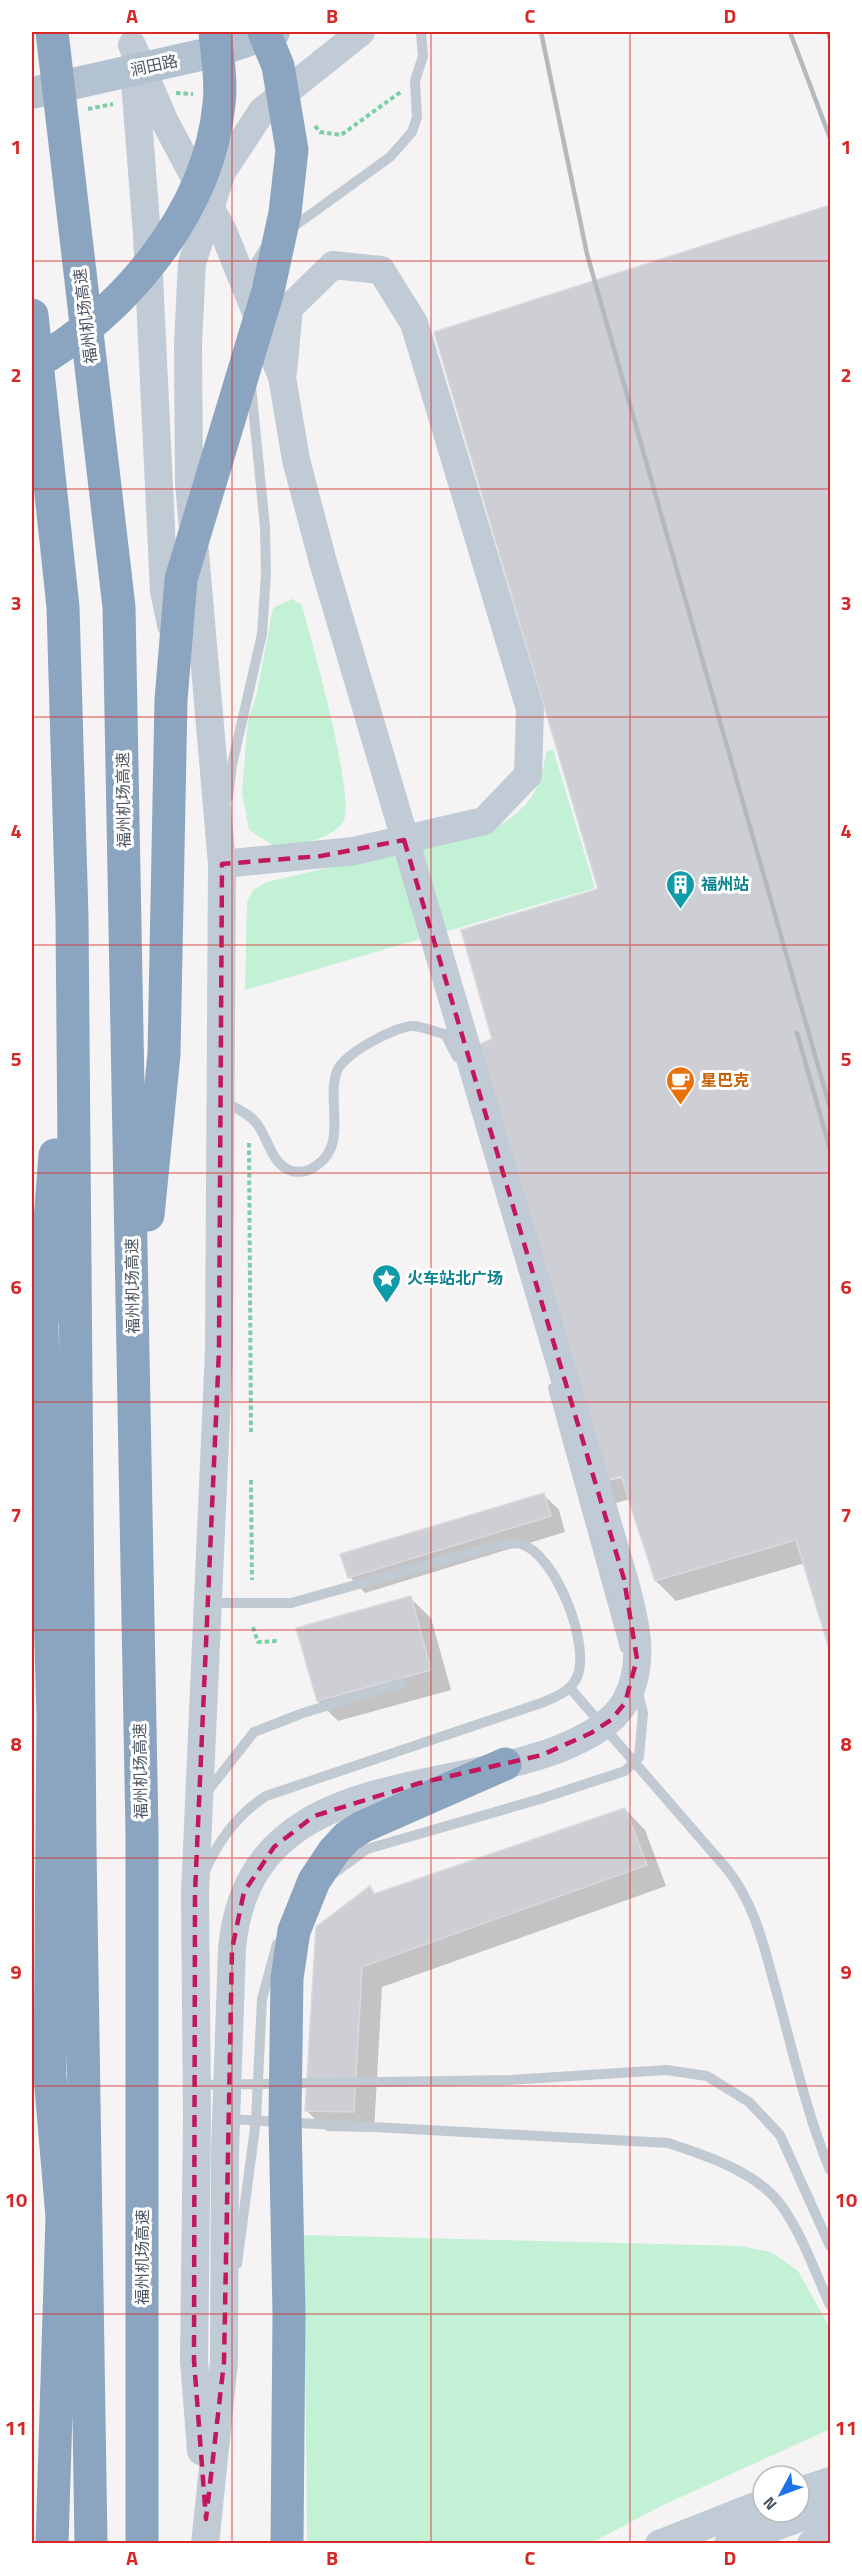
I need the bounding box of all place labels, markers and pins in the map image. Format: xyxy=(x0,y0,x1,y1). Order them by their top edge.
building icon: 福州站 xyxy=(664,868,696,910)
place label: 福州站 xyxy=(701,872,749,896)
cafe icon: 星巴克 xyxy=(664,1064,696,1106)
place label: 星巴克 xyxy=(701,1068,749,1092)
place icon: 火车站北广场 xyxy=(370,1262,402,1304)
place label: 火车站北广场 xyxy=(407,1266,503,1290)

